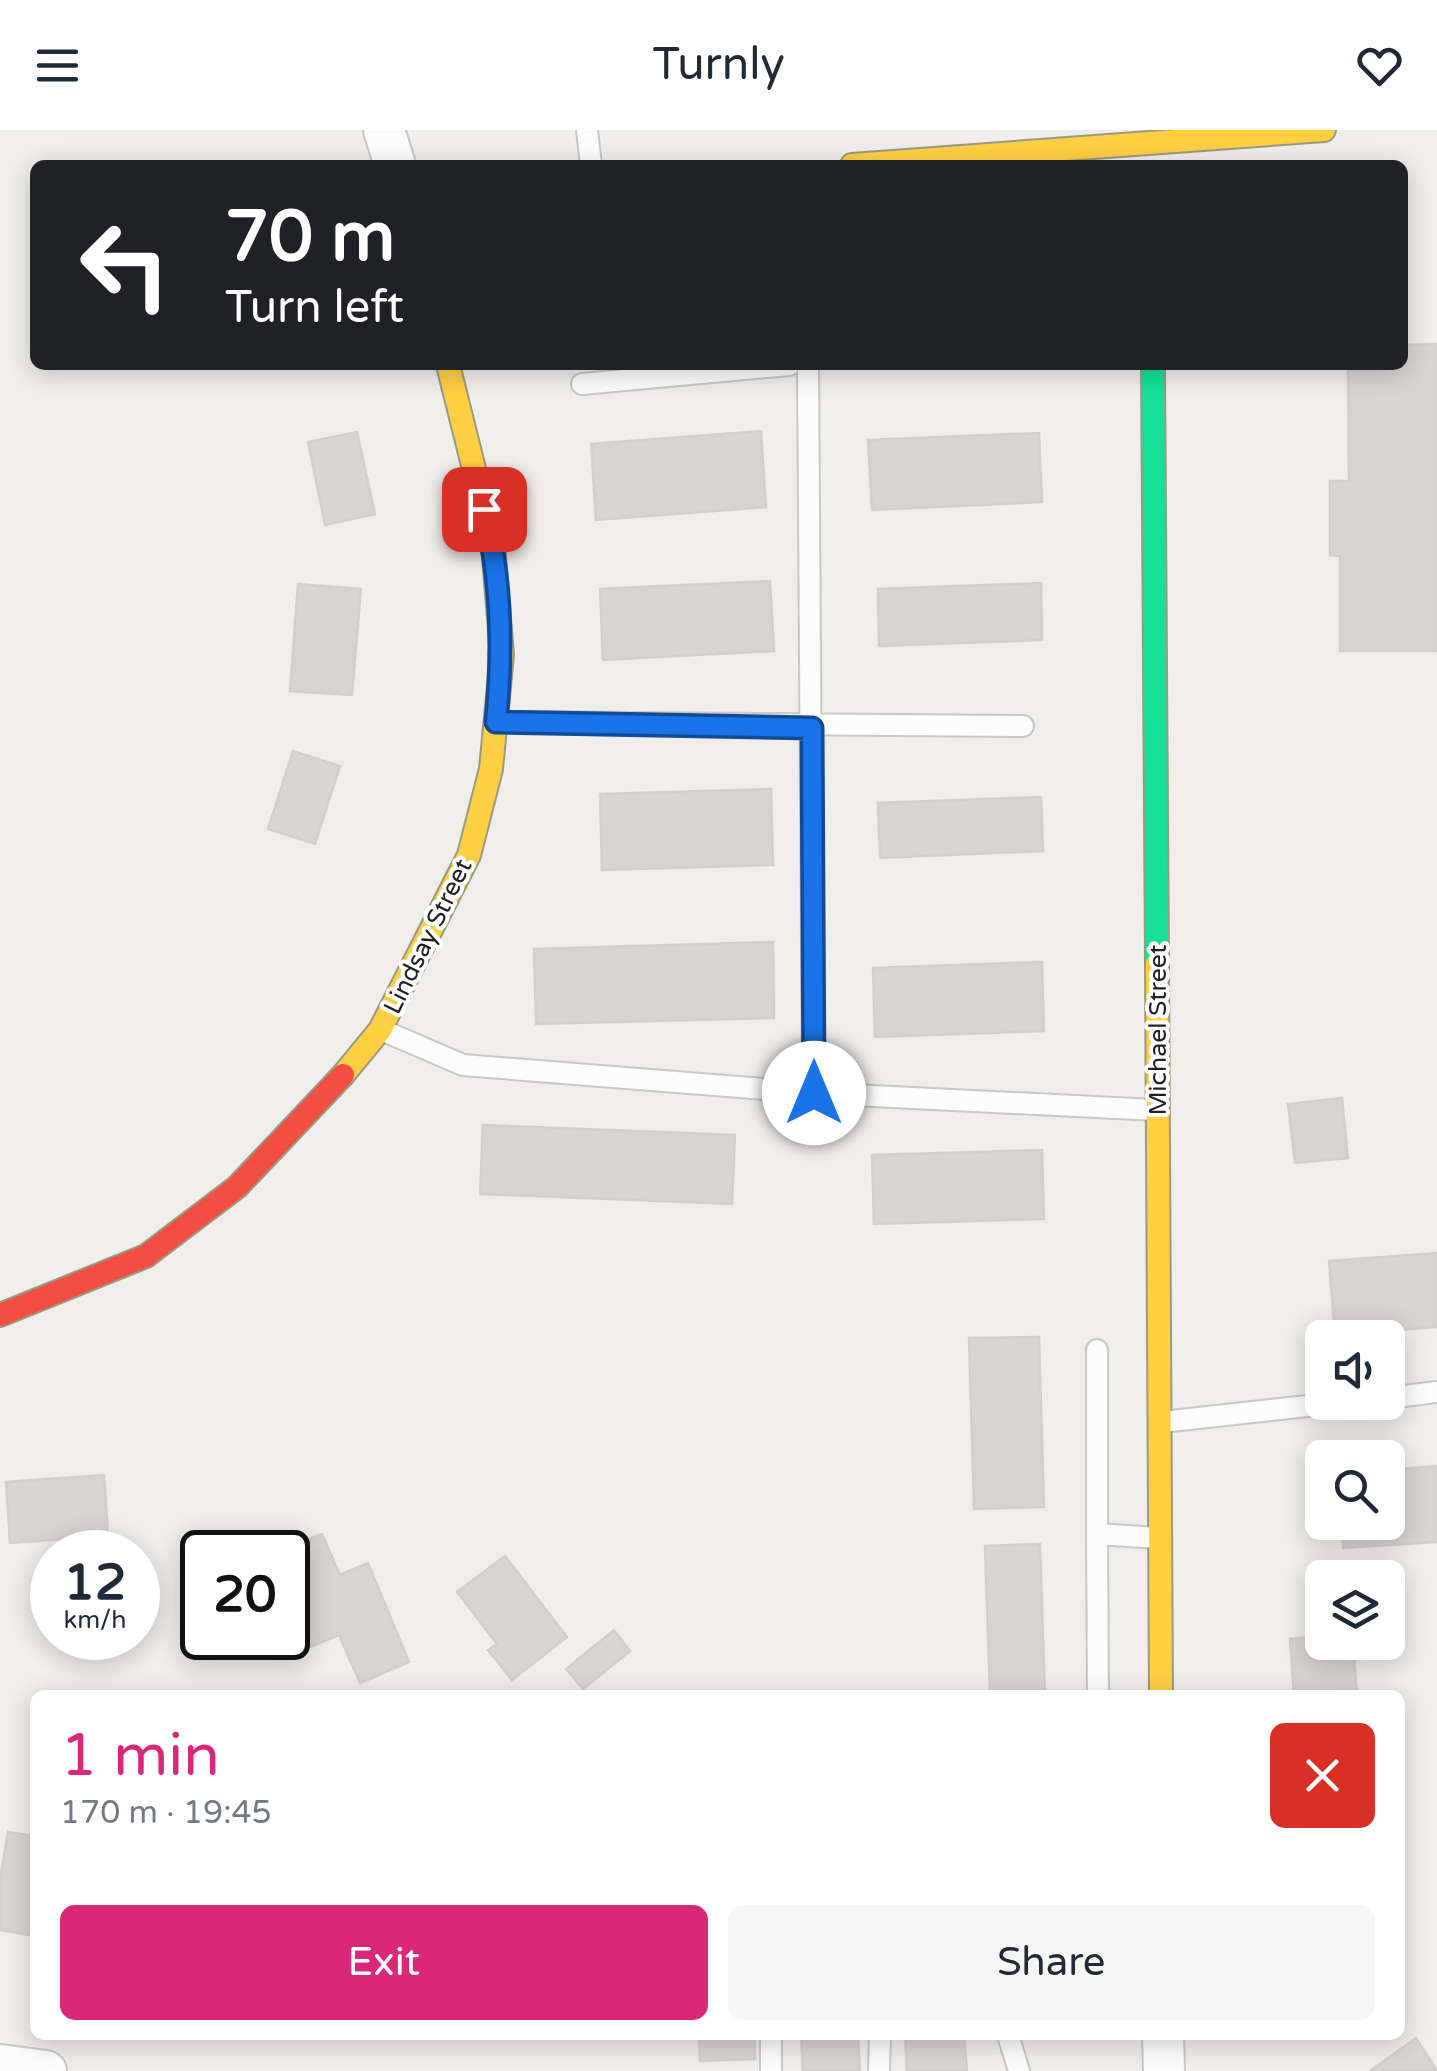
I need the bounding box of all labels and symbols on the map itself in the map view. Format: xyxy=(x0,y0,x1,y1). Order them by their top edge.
pin xyxy=(442,467,527,552)
street label: Lindsay Street xyxy=(377,854,479,1019)
street label: Michael Street xyxy=(1143,944,1173,1116)
position arrow xyxy=(762,1041,866,1145)
speed limit sign: 20 xyxy=(180,1530,310,1660)

